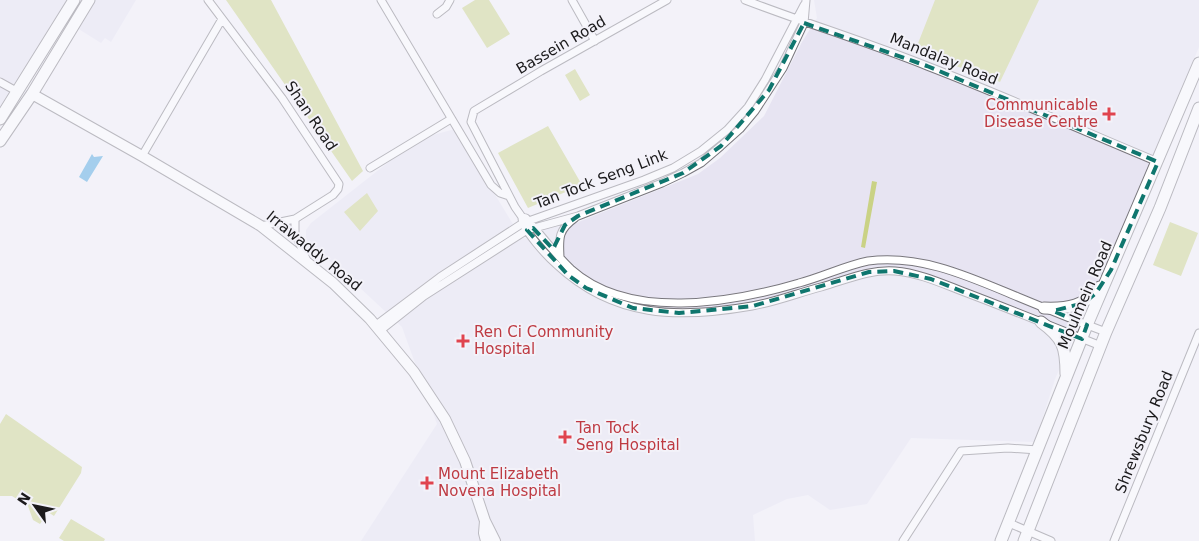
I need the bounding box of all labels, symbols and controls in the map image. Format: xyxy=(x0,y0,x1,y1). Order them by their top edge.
street label: Bassein Road xyxy=(513,12,609,78)
street label: Mandalay Road xyxy=(887,29,1001,89)
street label: Shan Road xyxy=(281,78,341,154)
place label: Communicable Disease Centre xyxy=(984,96,1098,131)
marker: Communicable Disease Centre xyxy=(1102,107,1116,121)
street label: Tan Tock Seng Link xyxy=(531,145,670,213)
street label: Irrawaddy Road xyxy=(263,207,365,295)
street label: Moulmein Road xyxy=(1054,238,1116,352)
place label: Ren Ci Community Hospital xyxy=(474,323,614,358)
marker: Ren Ci Community Hospital xyxy=(456,334,470,348)
street label: Shrewsbury Road xyxy=(1111,368,1177,496)
place label: Tan Tock Seng Hospital xyxy=(575,419,680,454)
marker: Tan Tock Seng Hospital xyxy=(558,430,572,444)
place label: Mount Elizabeth Novena Hospital xyxy=(438,465,561,500)
marker: Mount Elizabeth Novena Hospital xyxy=(420,476,434,490)
north arrow xyxy=(10,481,60,531)
text: N xyxy=(14,490,34,508)

